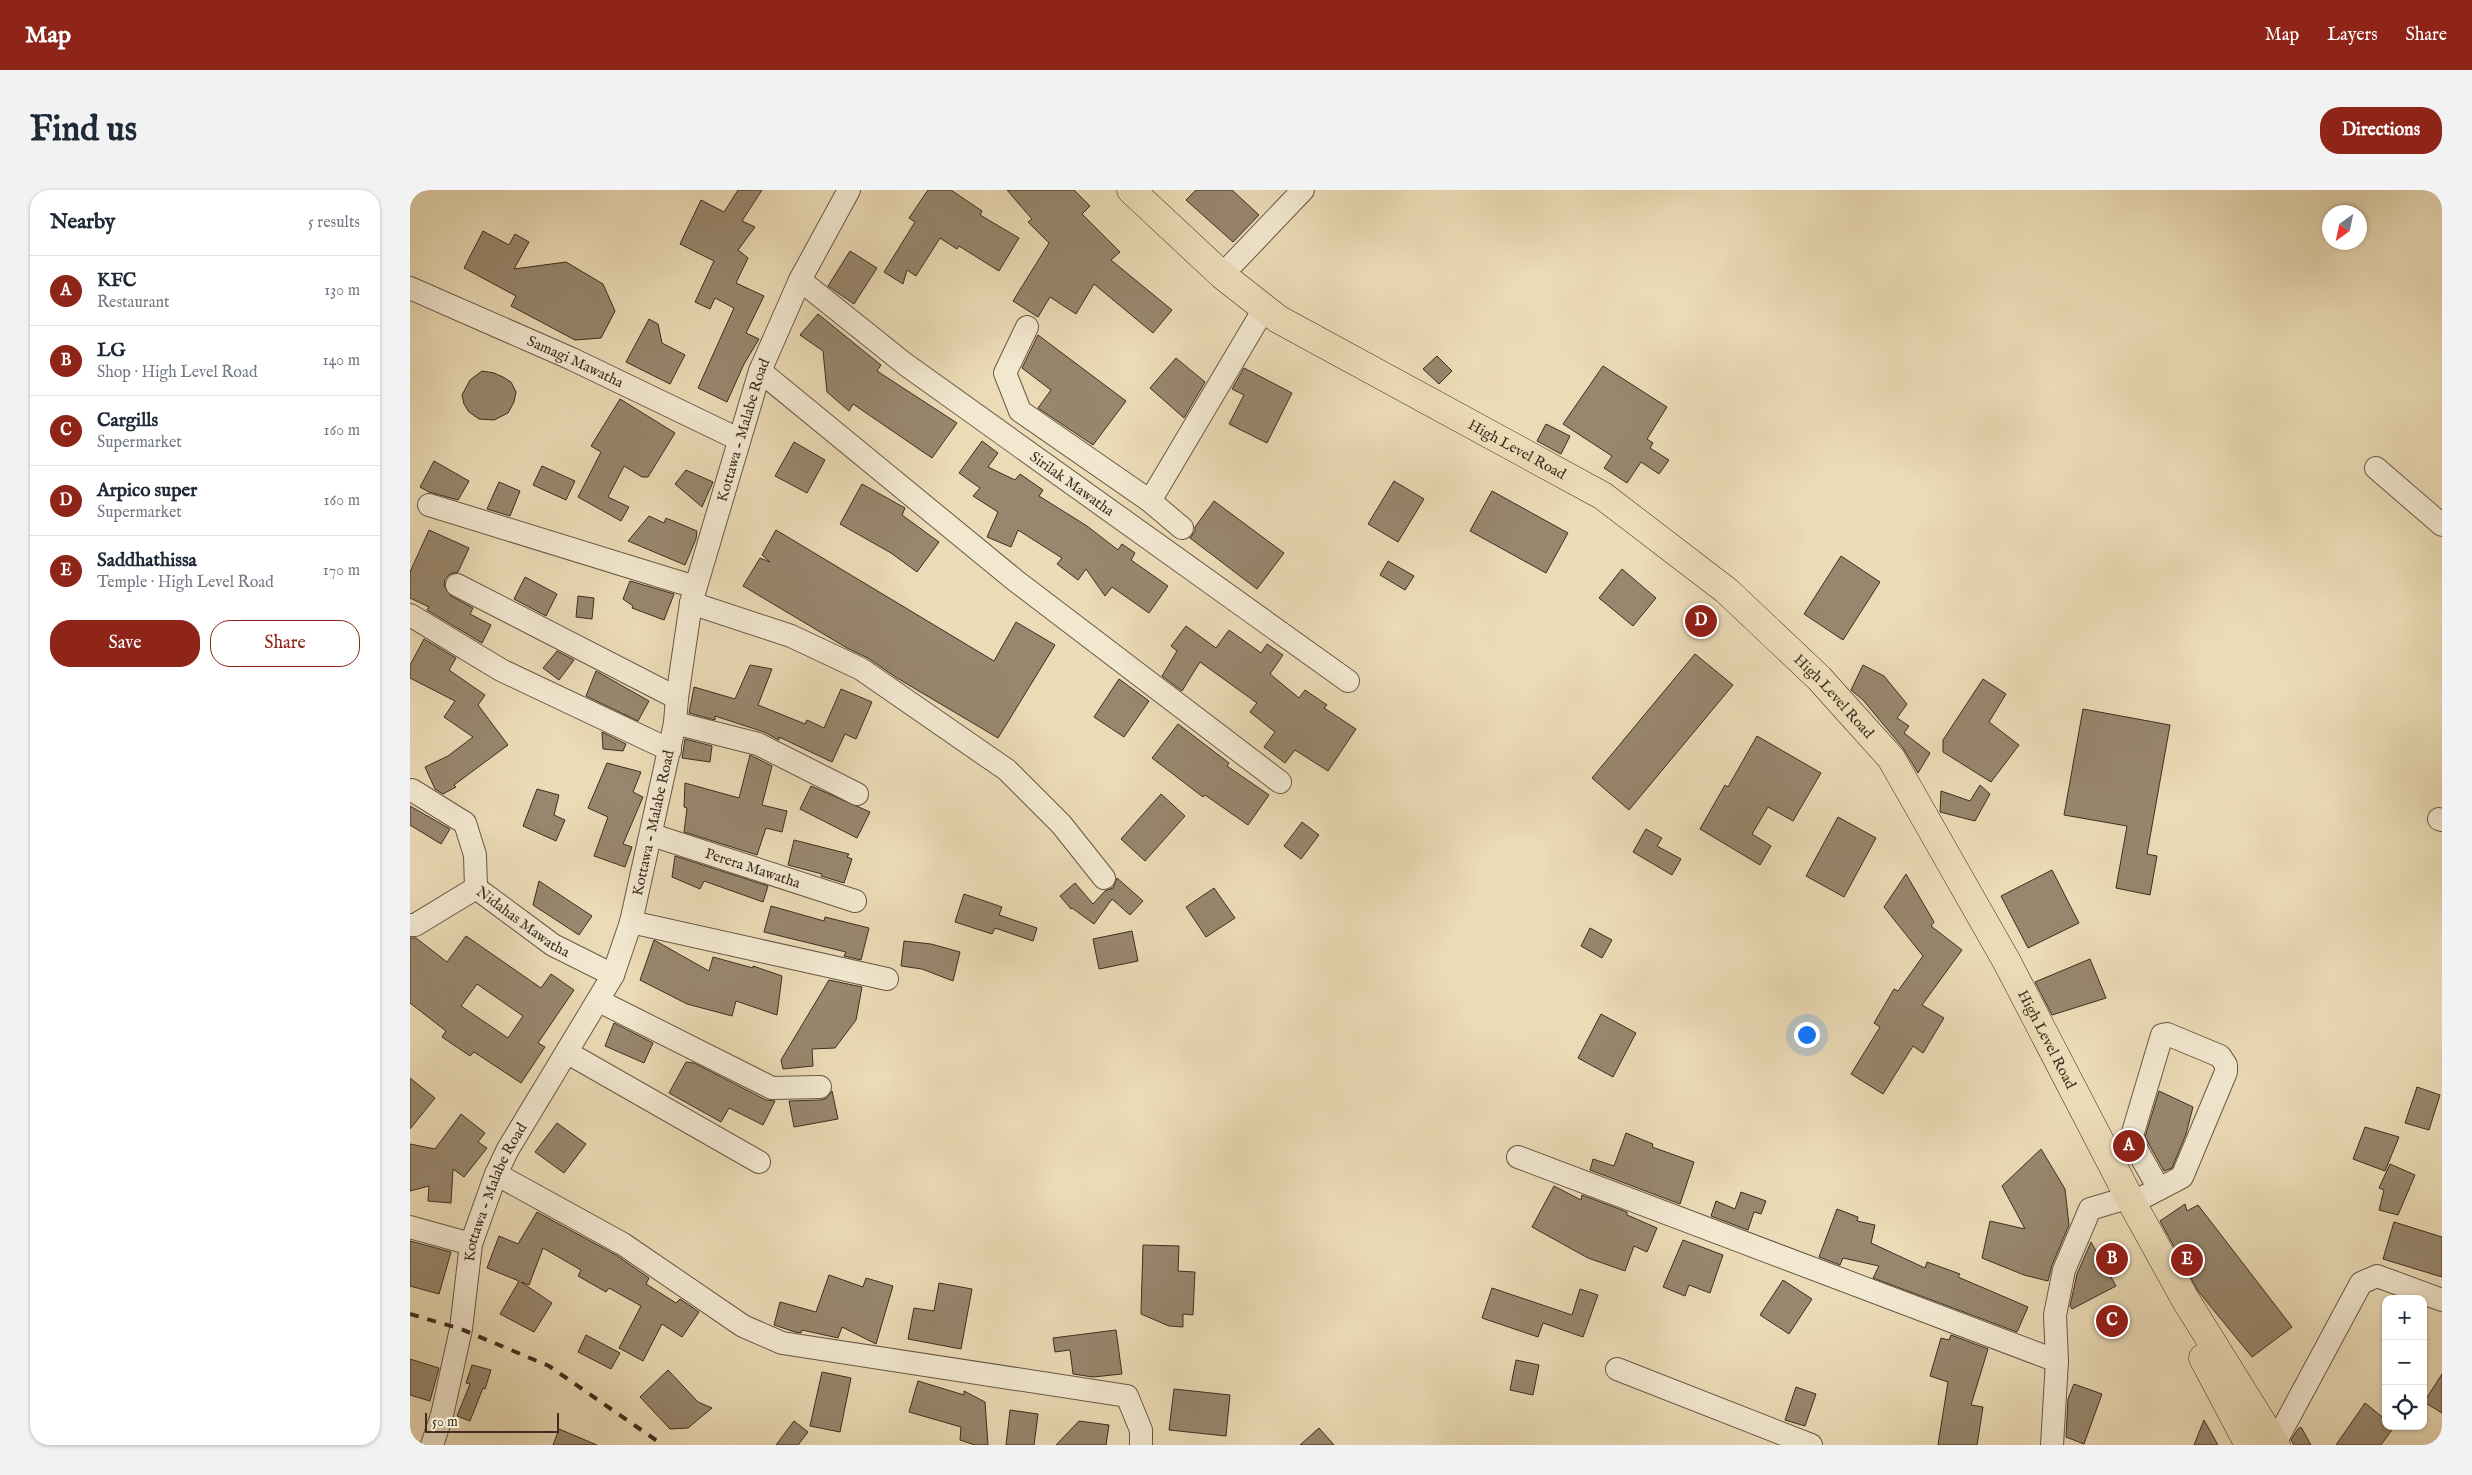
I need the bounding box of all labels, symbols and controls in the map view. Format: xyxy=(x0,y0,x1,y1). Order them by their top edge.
text: Map xyxy=(25,20,71,51)
text: Map xyxy=(2265,24,2299,47)
text: Layers xyxy=(2327,24,2378,47)
text: Share xyxy=(2406,24,2447,47)
button: Directions xyxy=(2320,107,2442,154)
text: Find us xyxy=(30,108,137,153)
north arrow xyxy=(2322,205,2367,250)
text: Nearby xyxy=(50,209,115,236)
text: 5 results xyxy=(308,213,360,233)
text: KFC xyxy=(97,269,136,293)
text: A xyxy=(61,281,71,301)
text: 130 m xyxy=(324,281,360,301)
text: Restaurant xyxy=(97,293,170,313)
street label: Samagi Mawatha xyxy=(524,331,627,392)
text: LG xyxy=(97,339,126,363)
text: B xyxy=(61,351,71,371)
text: 140 m xyxy=(322,351,360,371)
street label: Kottawa - Malabe Road xyxy=(712,355,774,504)
text: Shop · High Level Road xyxy=(97,363,257,383)
text: Cargills xyxy=(97,409,158,433)
street label: High Level Road xyxy=(1465,415,1570,484)
text: C xyxy=(60,421,72,441)
text: 160 m xyxy=(324,421,360,441)
text: Supermarket xyxy=(97,433,182,453)
street label: Sirilak Mawatha xyxy=(1026,447,1119,521)
text: Arpico super xyxy=(97,479,197,503)
text: D xyxy=(60,491,72,511)
text: 160 m xyxy=(324,491,360,511)
text: Supermarket xyxy=(97,503,182,523)
text: Saddhathissa xyxy=(97,549,197,573)
text: E xyxy=(60,561,72,581)
text: 170 m xyxy=(323,561,360,581)
text: Temple · High Level Road xyxy=(97,573,274,593)
pin: D xyxy=(1685,602,1717,640)
button: Save xyxy=(50,620,200,667)
button: Share xyxy=(210,620,360,667)
street label: High Level Road xyxy=(1790,650,1879,743)
street label: Kottawa - Malabe Road xyxy=(628,747,678,898)
street label: Perera Mawatha xyxy=(703,843,804,892)
street label: Nidahas Mawatha xyxy=(472,882,573,962)
street label: High Level Road xyxy=(2014,987,2081,1093)
your location xyxy=(1794,1022,1820,1048)
street label: Kottawa - Malabe Road xyxy=(460,1118,532,1263)
pin: A xyxy=(2113,1127,2145,1165)
pin: B xyxy=(2096,1240,2128,1278)
pin: E xyxy=(2171,1241,2203,1279)
map controls xyxy=(2382,1295,2427,1430)
button: + xyxy=(2382,1295,2427,1340)
pin: C xyxy=(2096,1302,2128,1340)
button: − xyxy=(2382,1340,2427,1385)
button: locate xyxy=(2382,1385,2427,1430)
scale bar xyxy=(425,1410,559,1433)
text: 50 m xyxy=(432,1413,458,1431)

